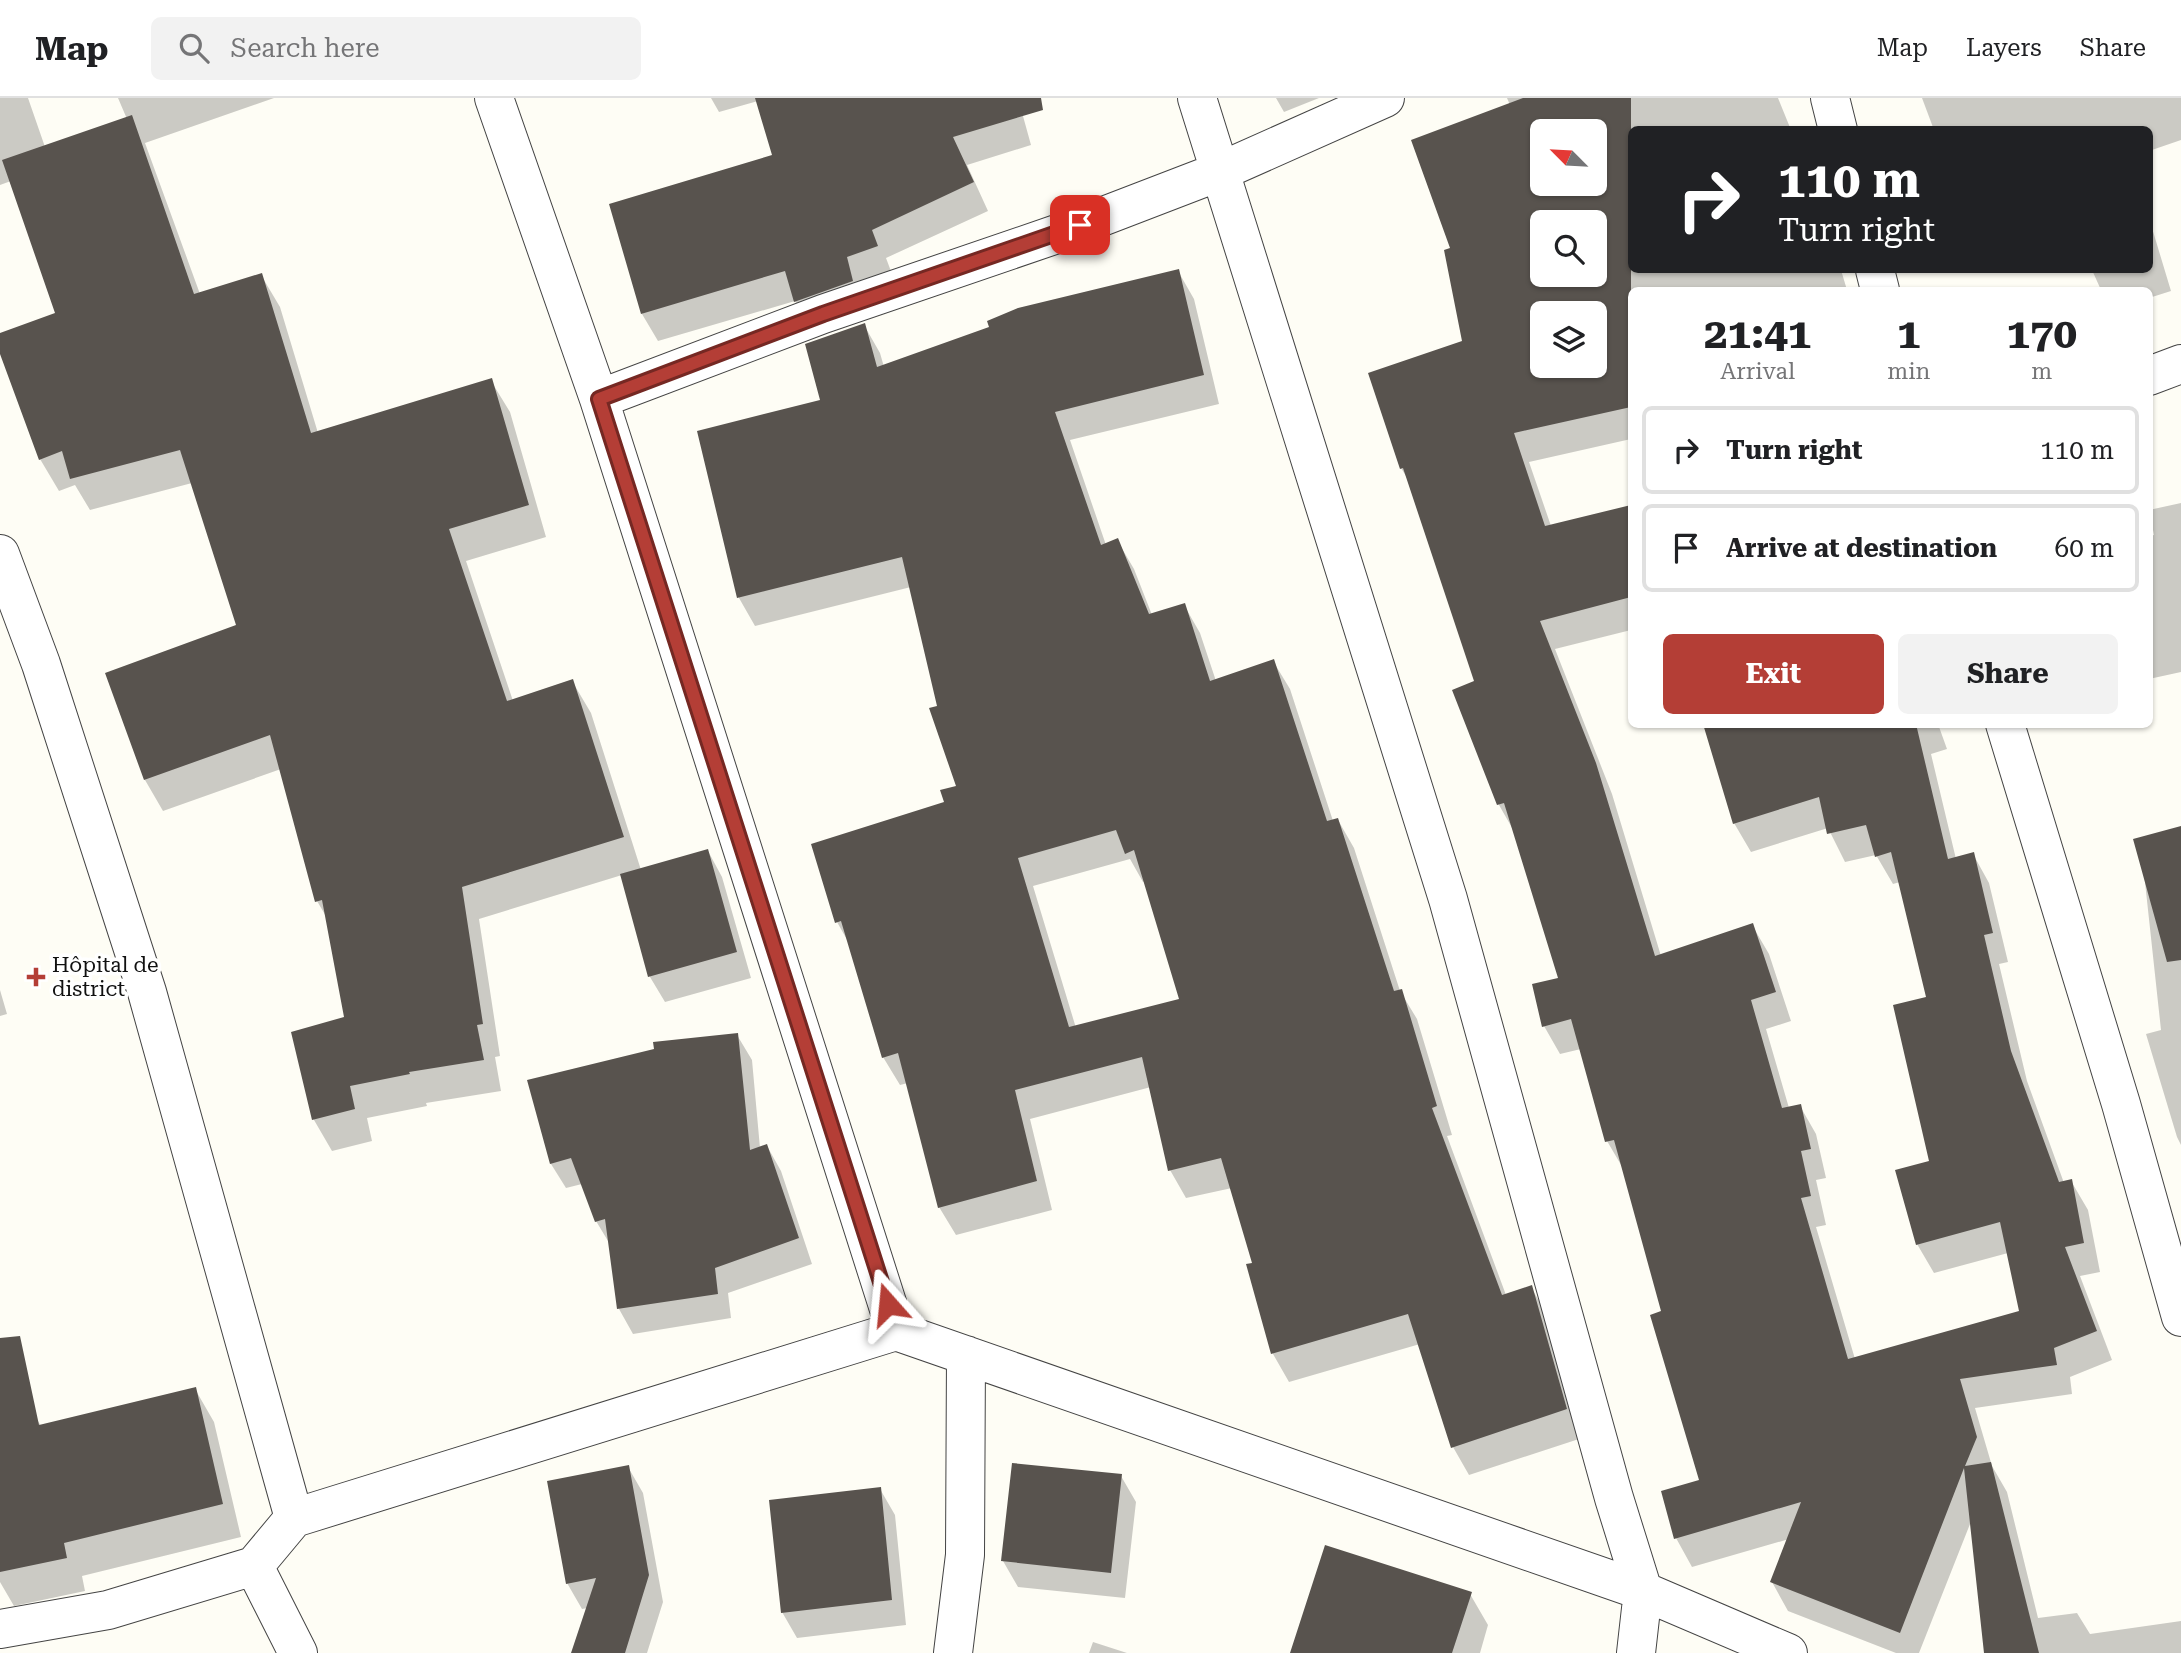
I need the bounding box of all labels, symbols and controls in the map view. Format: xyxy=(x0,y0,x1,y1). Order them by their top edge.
search box xyxy=(151,17,641,80)
text: Map xyxy=(35,29,109,68)
icon: search xyxy=(175,29,213,67)
text: Search here xyxy=(231,33,380,63)
text: Map xyxy=(1877,34,1928,62)
text: Layers xyxy=(1966,34,2042,62)
text: Share xyxy=(2080,34,2146,62)
north arrow xyxy=(1530,119,1606,196)
map controls xyxy=(1530,119,1607,378)
text: 110 m xyxy=(1778,152,1920,209)
icon: right xyxy=(1663,154,1754,245)
pin xyxy=(1050,195,1110,255)
icon: arrive xyxy=(1061,206,1099,244)
button: search xyxy=(1530,210,1607,287)
text: Turn right xyxy=(1778,211,1935,249)
button: layers xyxy=(1530,301,1607,378)
text: 21:41 xyxy=(1704,309,1811,358)
text: 1 xyxy=(1897,309,1921,358)
text: 170 xyxy=(2006,309,2077,358)
text: Arrival xyxy=(1720,358,1795,385)
text: min xyxy=(1887,358,1930,385)
text: m xyxy=(2031,358,2052,385)
icon: right xyxy=(1667,431,1705,469)
text: Turn right xyxy=(1726,435,1862,465)
text: 110 m xyxy=(2040,435,2114,465)
icon: arrive xyxy=(1667,529,1705,567)
text: Arrive at destination xyxy=(1726,533,1997,563)
text: 60 m xyxy=(2055,533,2114,563)
button: Exit xyxy=(1663,634,1884,714)
button: Share xyxy=(1898,634,2118,714)
place label: Hôpital de district xyxy=(52,953,159,1001)
marker: Hôpital de district xyxy=(26,967,46,987)
position arrow xyxy=(851,1267,925,1341)

